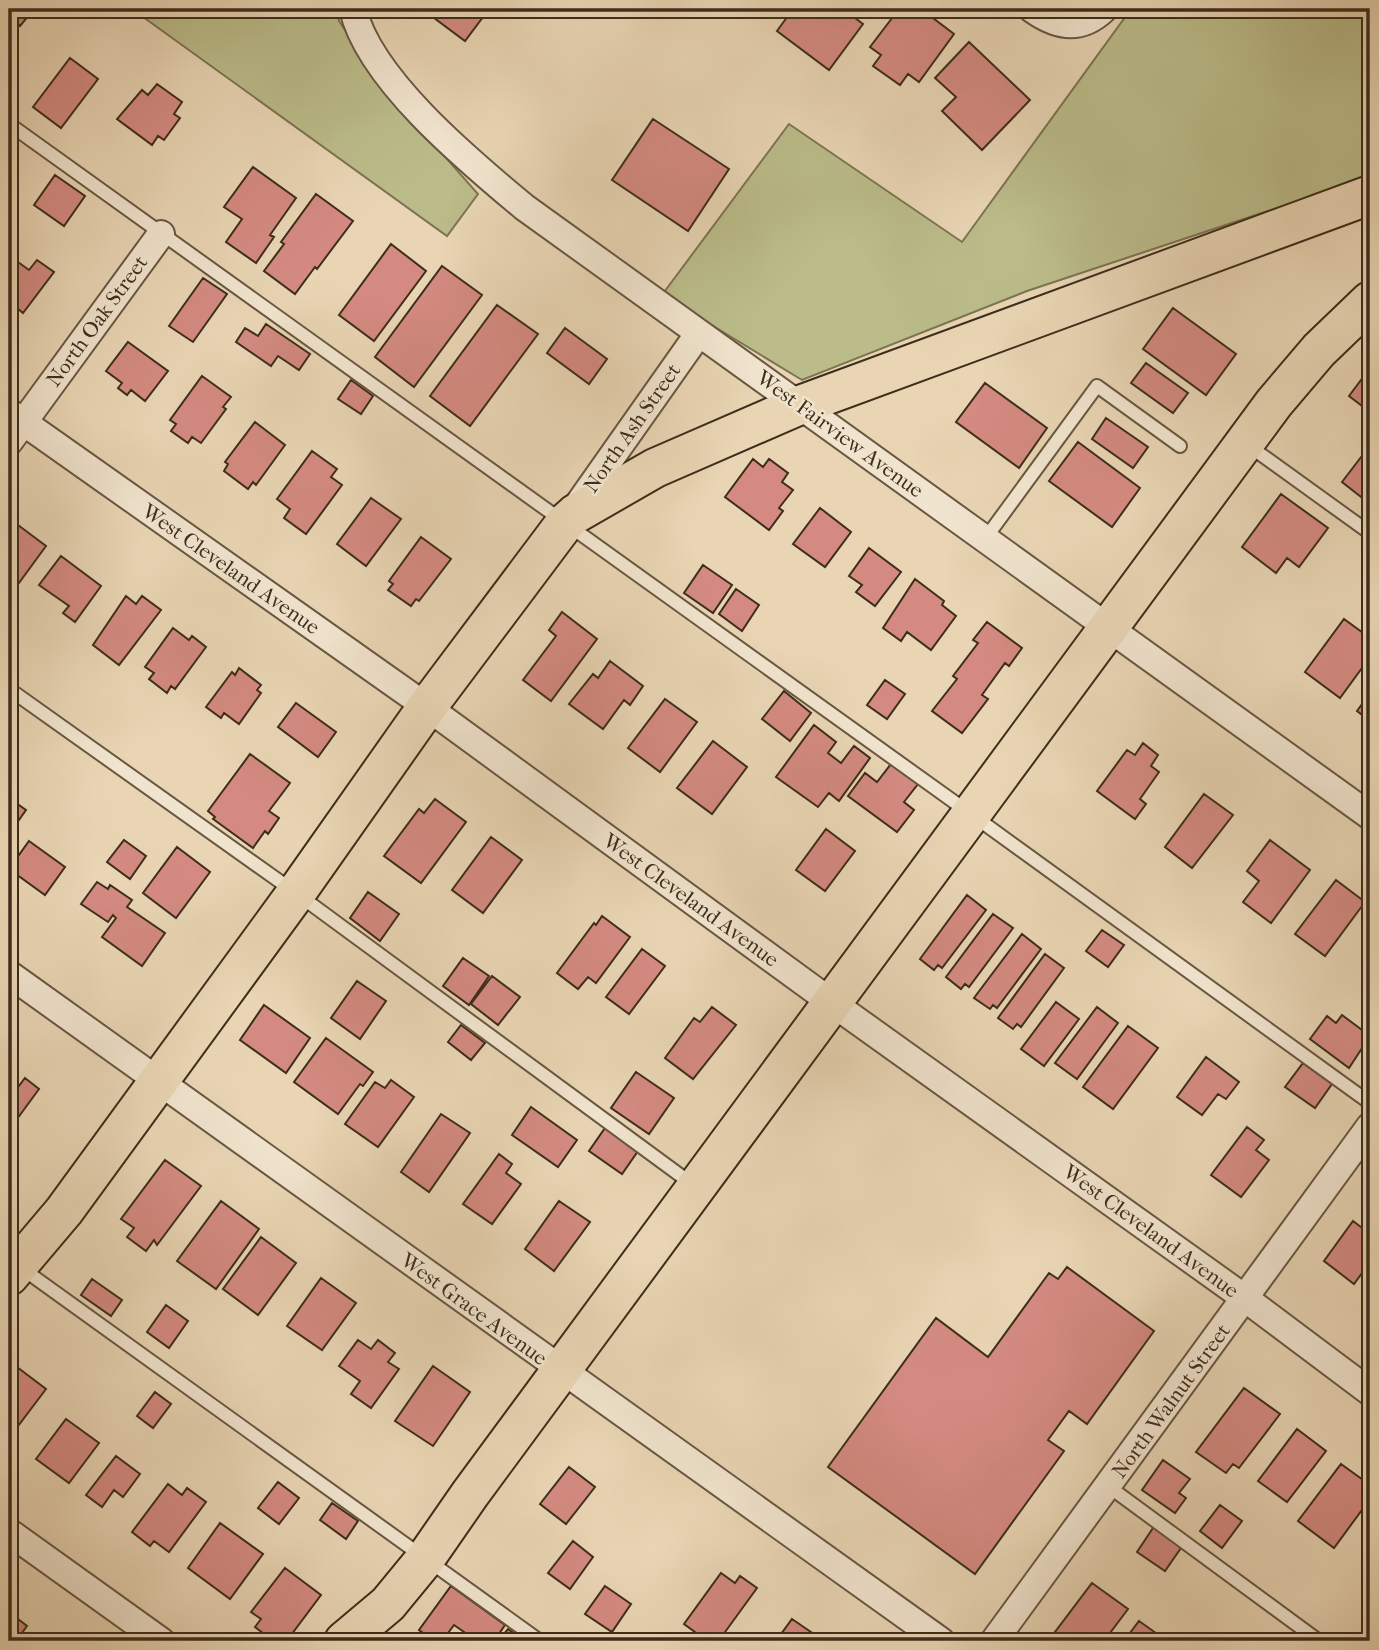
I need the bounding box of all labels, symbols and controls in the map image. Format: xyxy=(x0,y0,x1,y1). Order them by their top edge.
street label: North Oak Street xyxy=(41,250,153,391)
street label: North Ash Street xyxy=(579,358,686,497)
street label: West Fairview Avenue xyxy=(751,365,928,503)
street label: West Cleveland Avenue xyxy=(137,498,324,639)
street label: West Cleveland Avenue xyxy=(598,828,783,972)
street label: West Cleveland Avenue xyxy=(1058,1159,1243,1303)
street label: West Grace Avenue xyxy=(395,1247,552,1370)
street label: North Walnut Street xyxy=(1107,1319,1235,1483)

